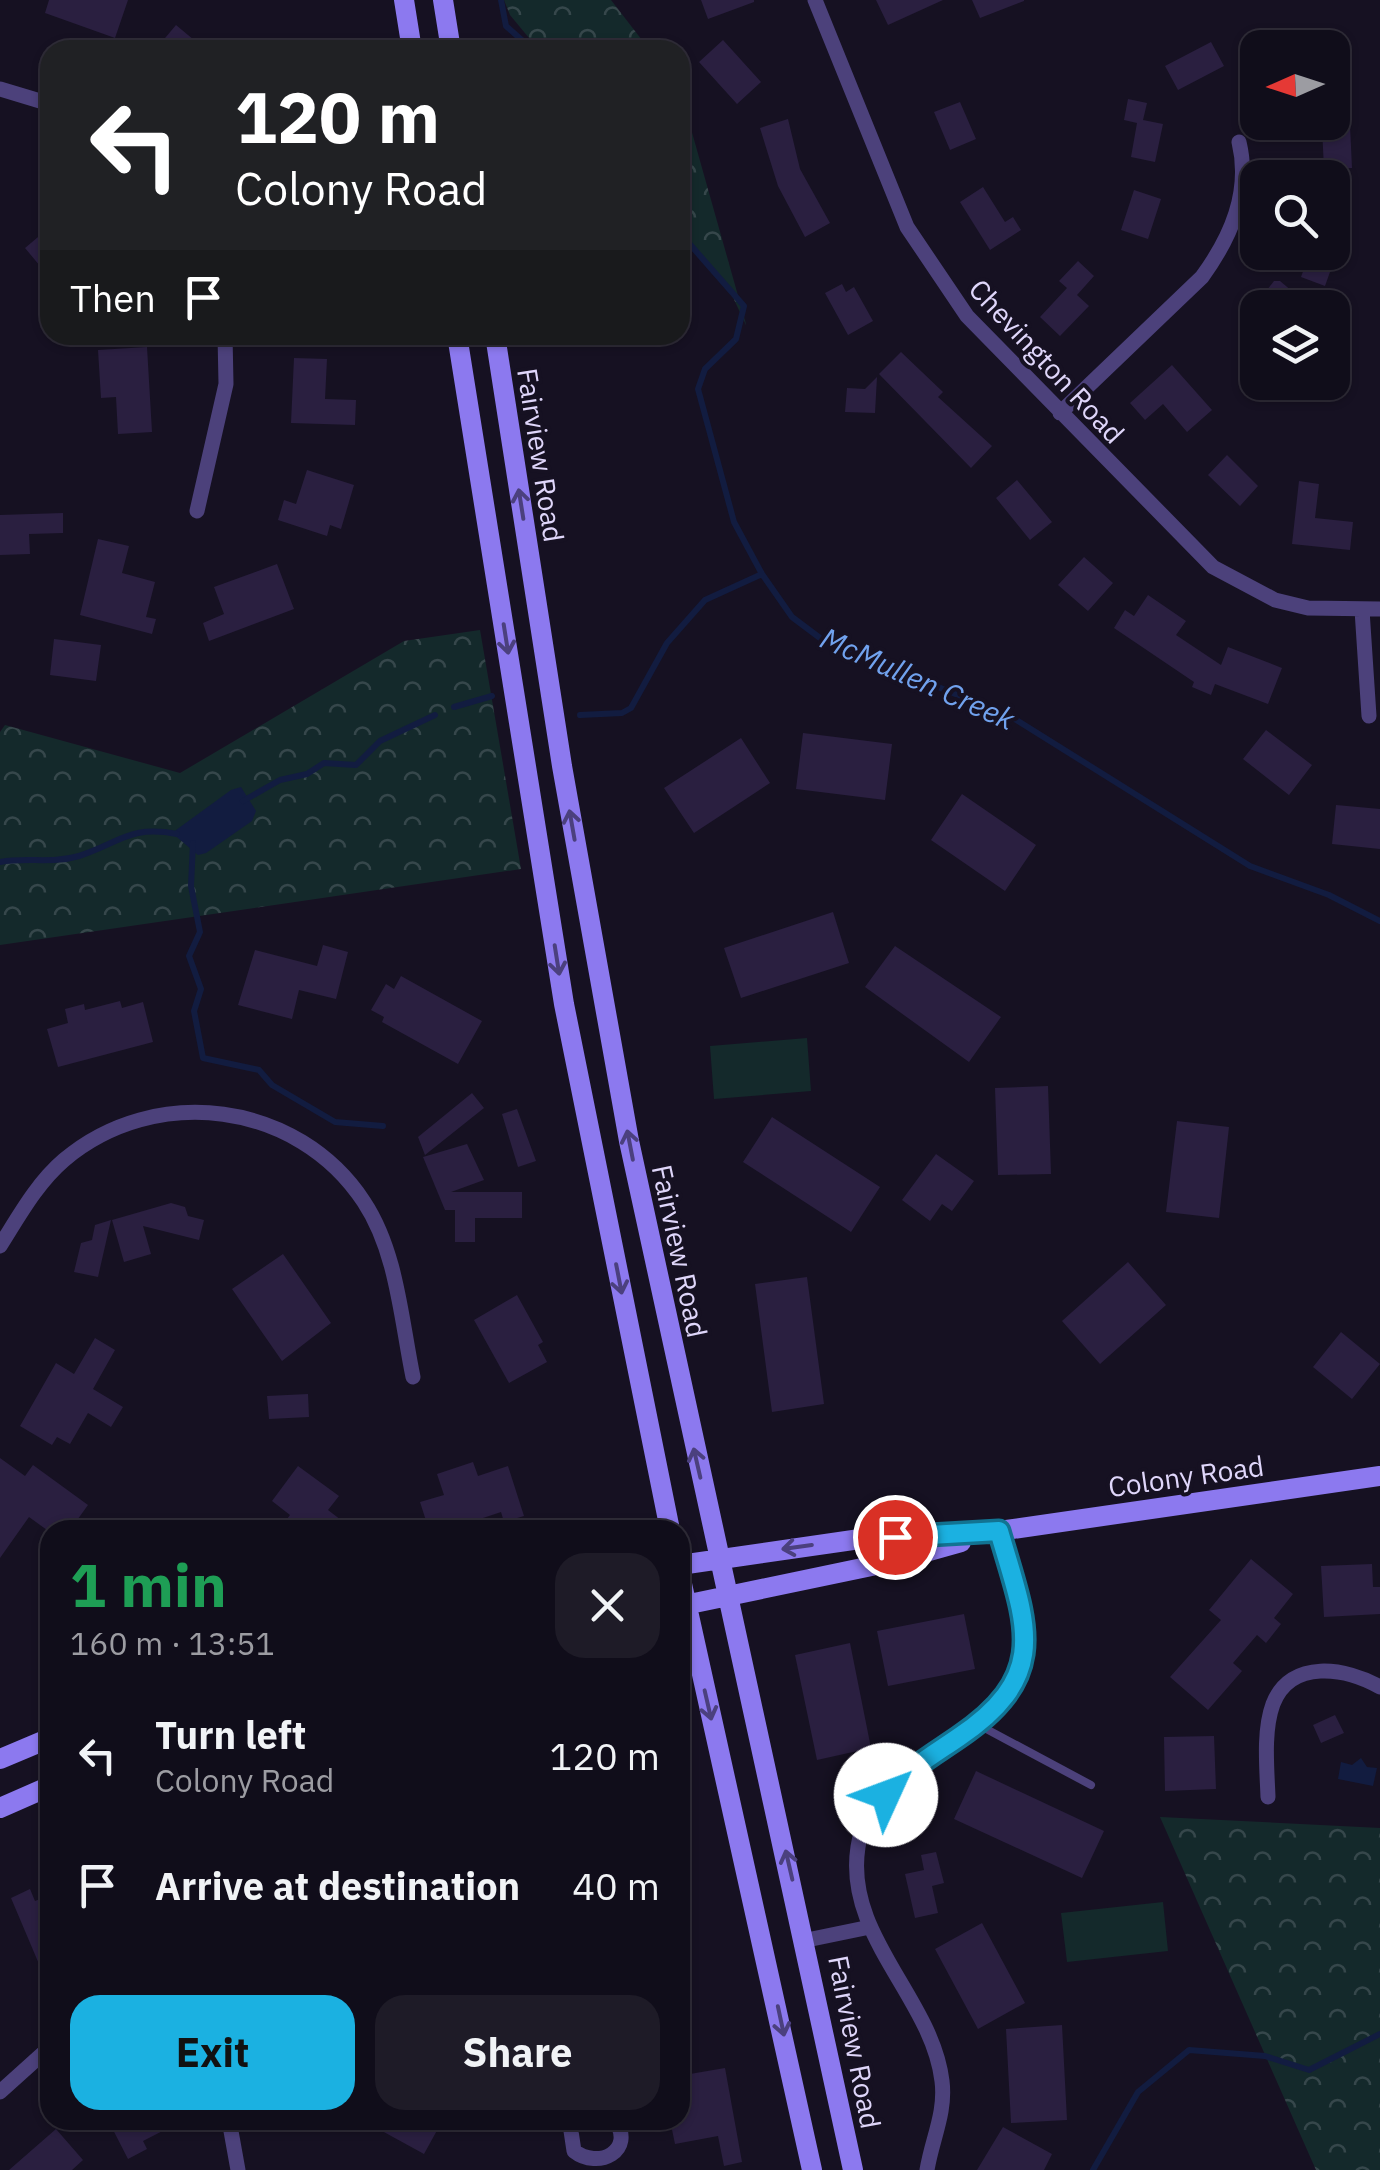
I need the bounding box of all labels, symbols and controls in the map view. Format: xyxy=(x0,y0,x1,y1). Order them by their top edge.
north arrow xyxy=(1240,30,1350,140)
map controls xyxy=(1240,30,1350,400)
text: 120 m xyxy=(235,71,440,162)
icon: left xyxy=(70,80,200,210)
text: Colony Road xyxy=(235,159,487,217)
button: search xyxy=(1240,160,1350,270)
icon: arrive xyxy=(176,270,231,325)
street label: Chevington Road xyxy=(961,271,1133,451)
text: Then xyxy=(70,273,156,322)
button: layers xyxy=(1240,290,1350,400)
street label: Fairview Road xyxy=(509,365,573,545)
one-way arrow xyxy=(511,488,530,521)
water label: McMullen Creek xyxy=(815,618,1022,738)
one-way arrow xyxy=(497,622,515,654)
one-way arrow xyxy=(562,809,581,842)
one-way arrow xyxy=(548,943,566,975)
one-way arrow xyxy=(619,1130,638,1162)
street label: Fairview Road xyxy=(644,1161,716,1341)
one-way arrow xyxy=(611,1262,630,1294)
street label: Colony Road xyxy=(1106,1447,1266,1505)
one-way arrow xyxy=(687,1448,705,1480)
pin xyxy=(853,1495,938,1580)
icon: arrive xyxy=(868,1510,923,1565)
one-way arrow xyxy=(782,1538,814,1557)
text: 1 min xyxy=(70,1545,227,1624)
button: close xyxy=(555,1553,660,1658)
text: 160 m · 13:51 xyxy=(70,1622,275,1664)
one-way arrow xyxy=(699,1689,718,1720)
text: Turn left xyxy=(155,1710,306,1759)
icon: left xyxy=(70,1728,125,1783)
text: 120 m xyxy=(549,1731,660,1780)
position arrow xyxy=(834,1743,938,1847)
text: Colony Road xyxy=(155,1759,334,1801)
one-way arrow xyxy=(779,1850,797,1882)
icon: arrive xyxy=(70,1858,125,1913)
text: Arrive at destination xyxy=(155,1861,520,1910)
text: 40 m xyxy=(572,1861,660,1910)
street label: Fairview Road xyxy=(820,1952,890,2132)
button: Exit xyxy=(70,1995,355,2110)
button: Share xyxy=(375,1995,660,2110)
one-way arrow xyxy=(773,2004,792,2036)

